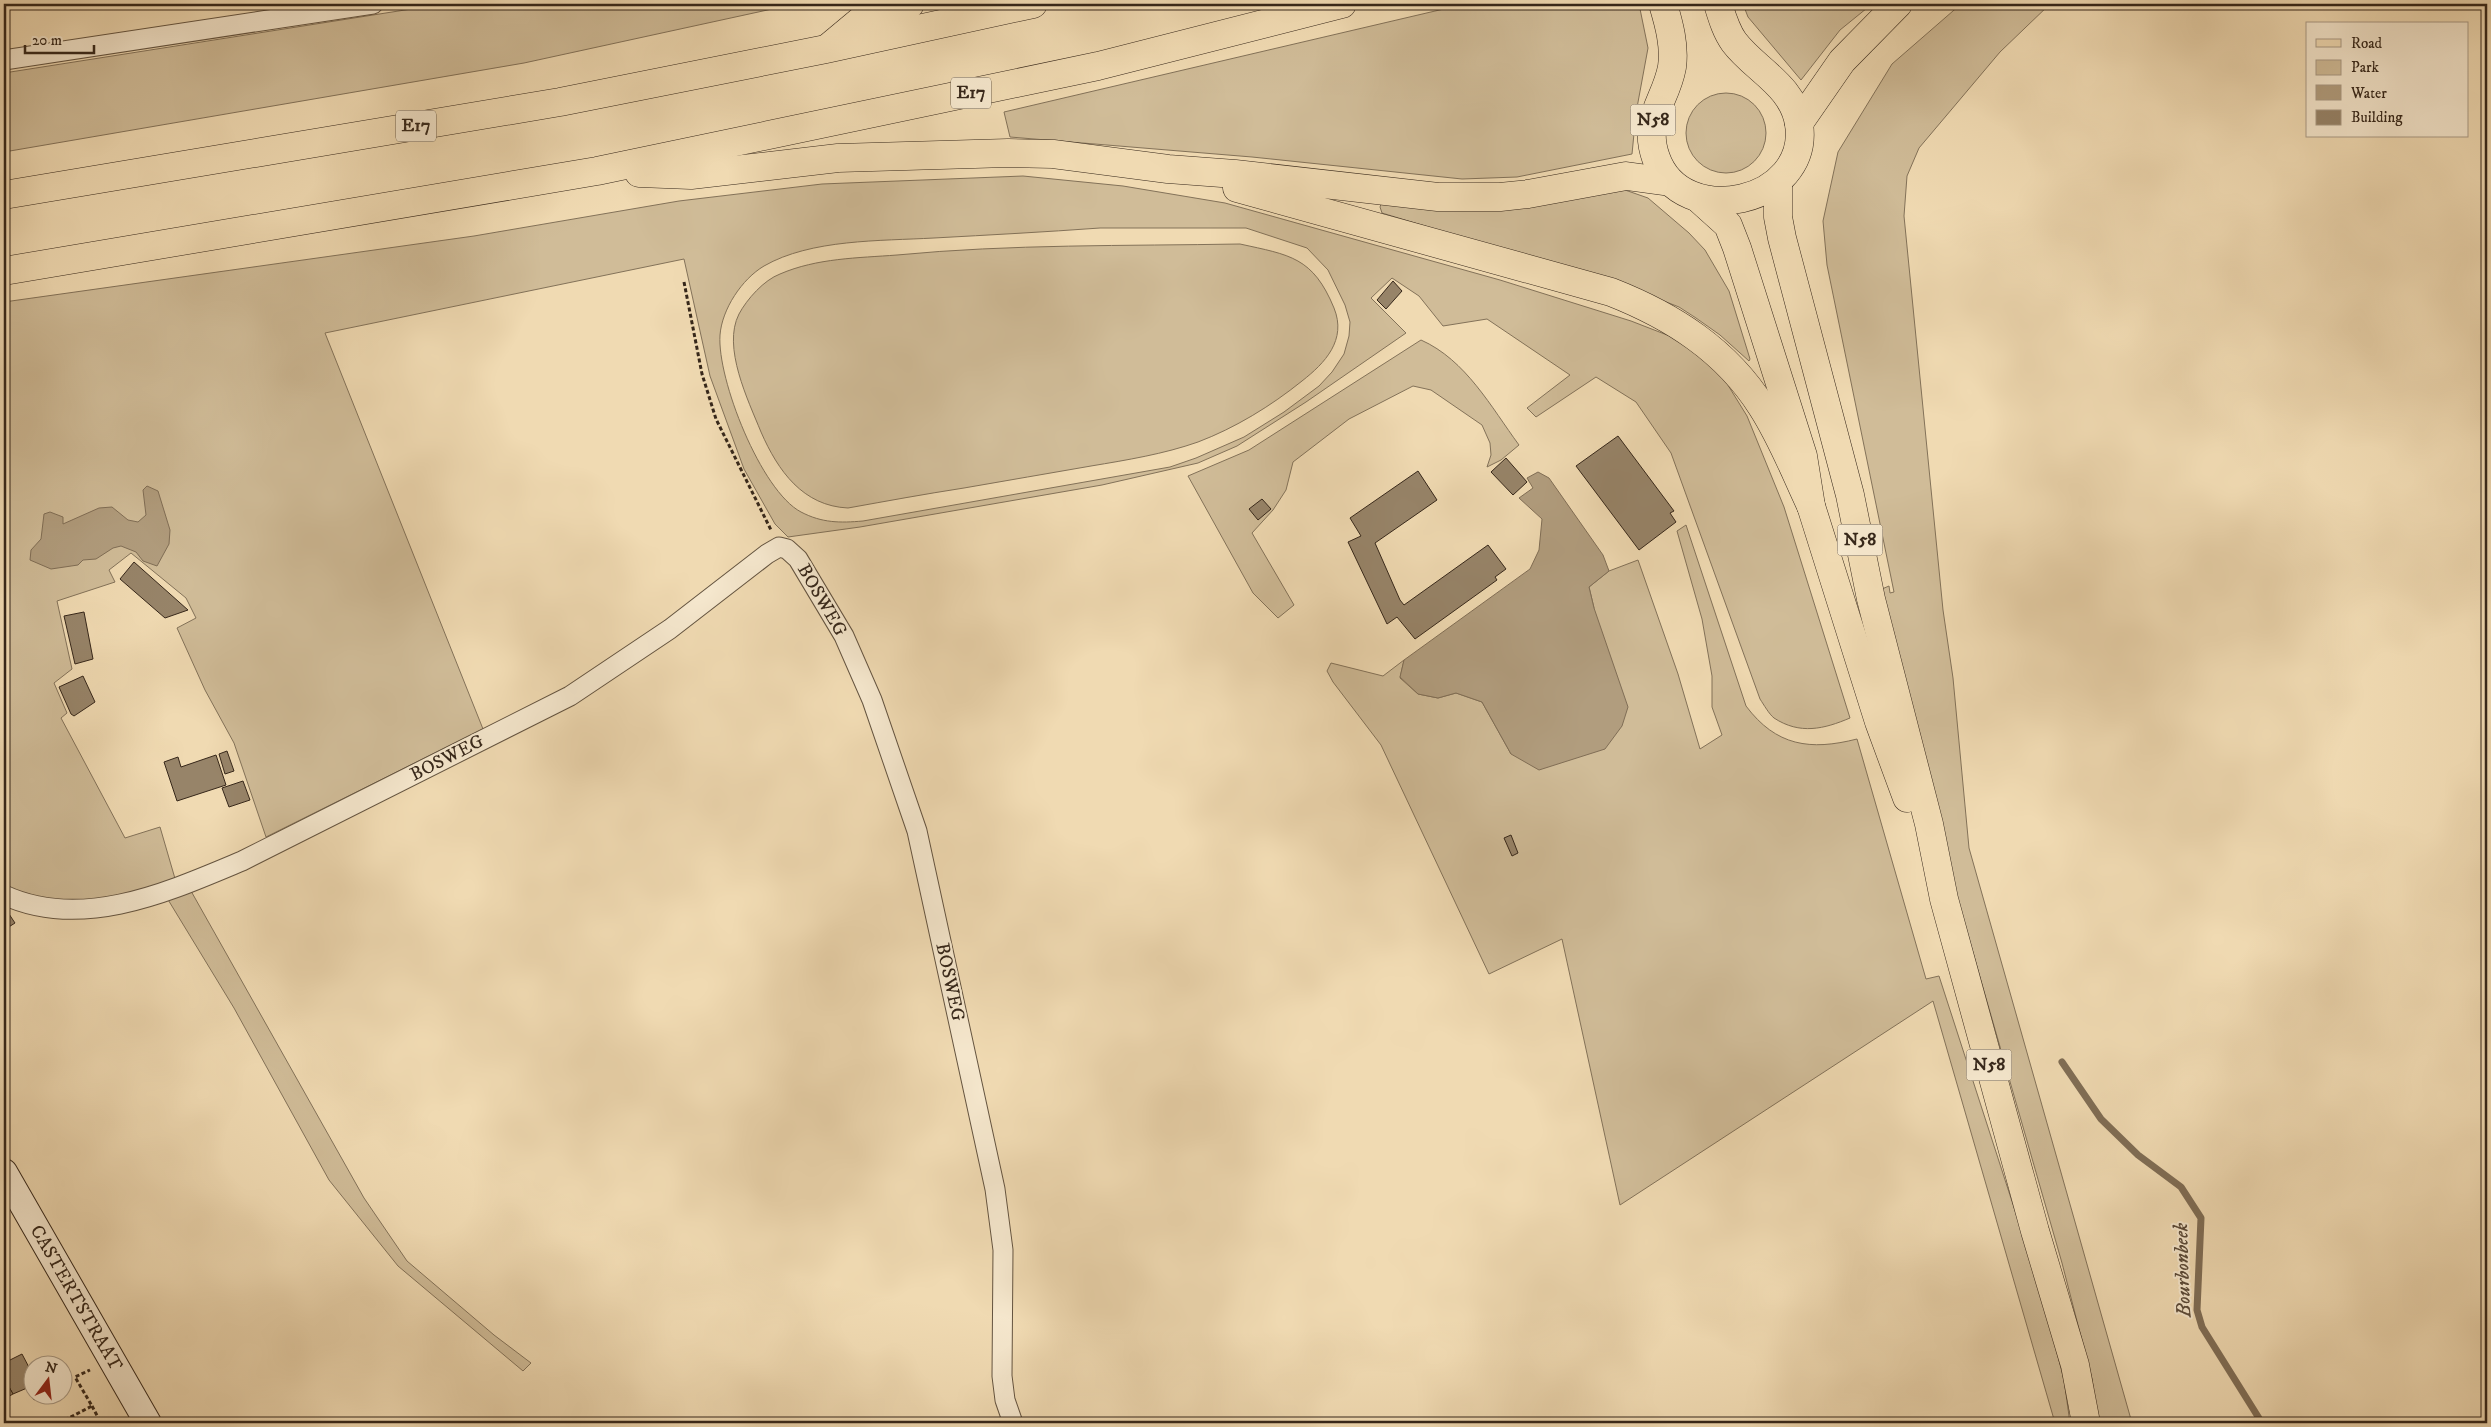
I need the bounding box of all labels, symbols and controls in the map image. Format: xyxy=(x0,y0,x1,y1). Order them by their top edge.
scale bar xyxy=(25,22,94,54)
legend xyxy=(2306,22,2468,138)
text: 20 m xyxy=(32,31,62,50)
text: Road xyxy=(2351,34,2383,53)
text: Park xyxy=(2351,58,2380,77)
road number: E17 xyxy=(951,78,991,109)
text: Water xyxy=(2350,84,2387,103)
road number: N58 xyxy=(1630,104,1676,136)
text: Building xyxy=(2351,108,2403,127)
road number: E17 xyxy=(396,110,436,142)
road number: N58 xyxy=(1838,524,1882,556)
street label: BOSWEG xyxy=(792,560,852,640)
street label: BOSWEG xyxy=(406,730,488,786)
street label: BOSWEG xyxy=(930,941,970,1023)
road number: N58 xyxy=(1966,1050,2012,1080)
street label: CASTERTSTRAAT xyxy=(25,1221,127,1376)
water label: Bourbonbeek xyxy=(2169,1222,2197,1319)
north arrow xyxy=(22,1354,72,1404)
text: N xyxy=(43,1358,59,1379)

